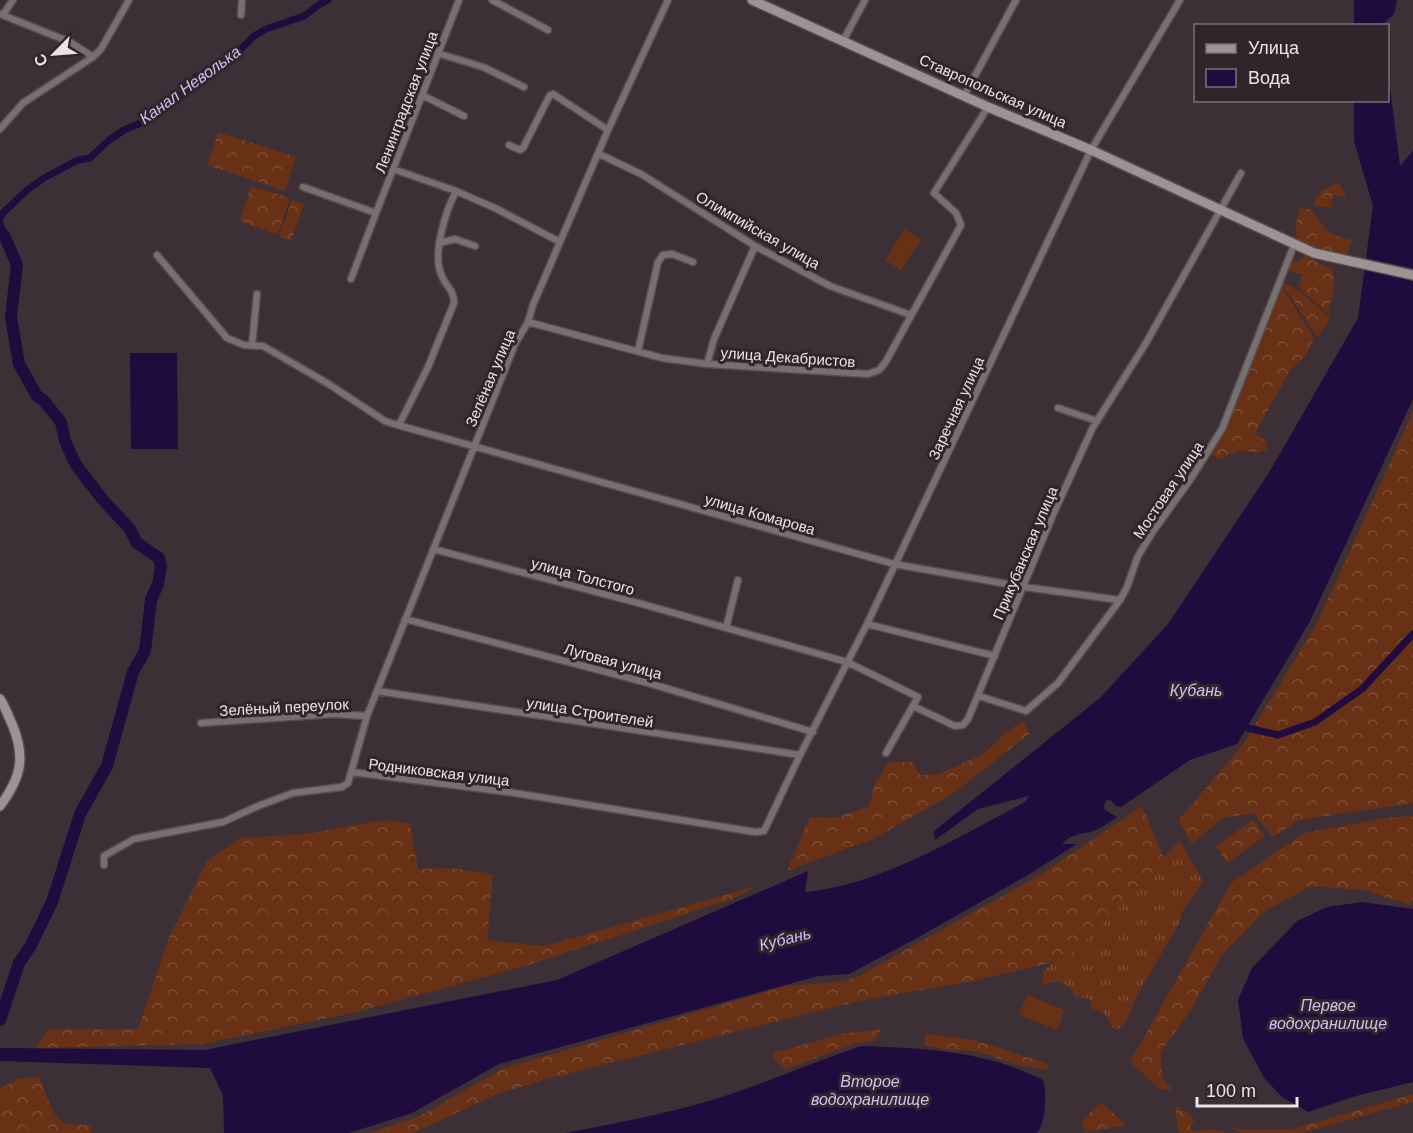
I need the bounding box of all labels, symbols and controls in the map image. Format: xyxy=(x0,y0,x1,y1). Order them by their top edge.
north arrow xyxy=(24,24,84,84)
legend xyxy=(1194,24,1389,102)
street label: Ленинградская улица xyxy=(371,28,441,175)
text: Улица xyxy=(1248,38,1300,58)
water label: Канал Неволька xyxy=(136,43,244,127)
text: С xyxy=(31,51,51,69)
street label: Ставропольская улица xyxy=(917,51,1070,131)
text: Вода xyxy=(1248,68,1291,88)
street label: Олимпийская улица xyxy=(693,188,823,273)
street label: Зелёная улица xyxy=(462,326,518,429)
street label: улица Декабристов xyxy=(720,344,856,370)
street label: Заречная улица xyxy=(925,353,988,462)
street label: Мостовая улица xyxy=(1129,438,1207,542)
street label: Прикубанская улица xyxy=(989,483,1061,622)
street label: улица Комарова xyxy=(703,490,818,538)
street label: улица Толстого xyxy=(530,554,636,598)
street label: Луговая улица xyxy=(562,640,664,682)
water label: Кубань xyxy=(1170,682,1222,699)
street label: улица Строителей xyxy=(525,694,655,730)
street label: Зелёный переулок xyxy=(219,695,350,719)
street label: Родниковская улица xyxy=(368,755,511,789)
water label: Кубань xyxy=(757,924,813,954)
water label: Первое водохранилище xyxy=(1269,997,1387,1032)
scale bar xyxy=(1197,1070,1298,1108)
water label: Второе водохранилище xyxy=(811,1073,929,1108)
text: 100 m xyxy=(1206,1081,1256,1101)

